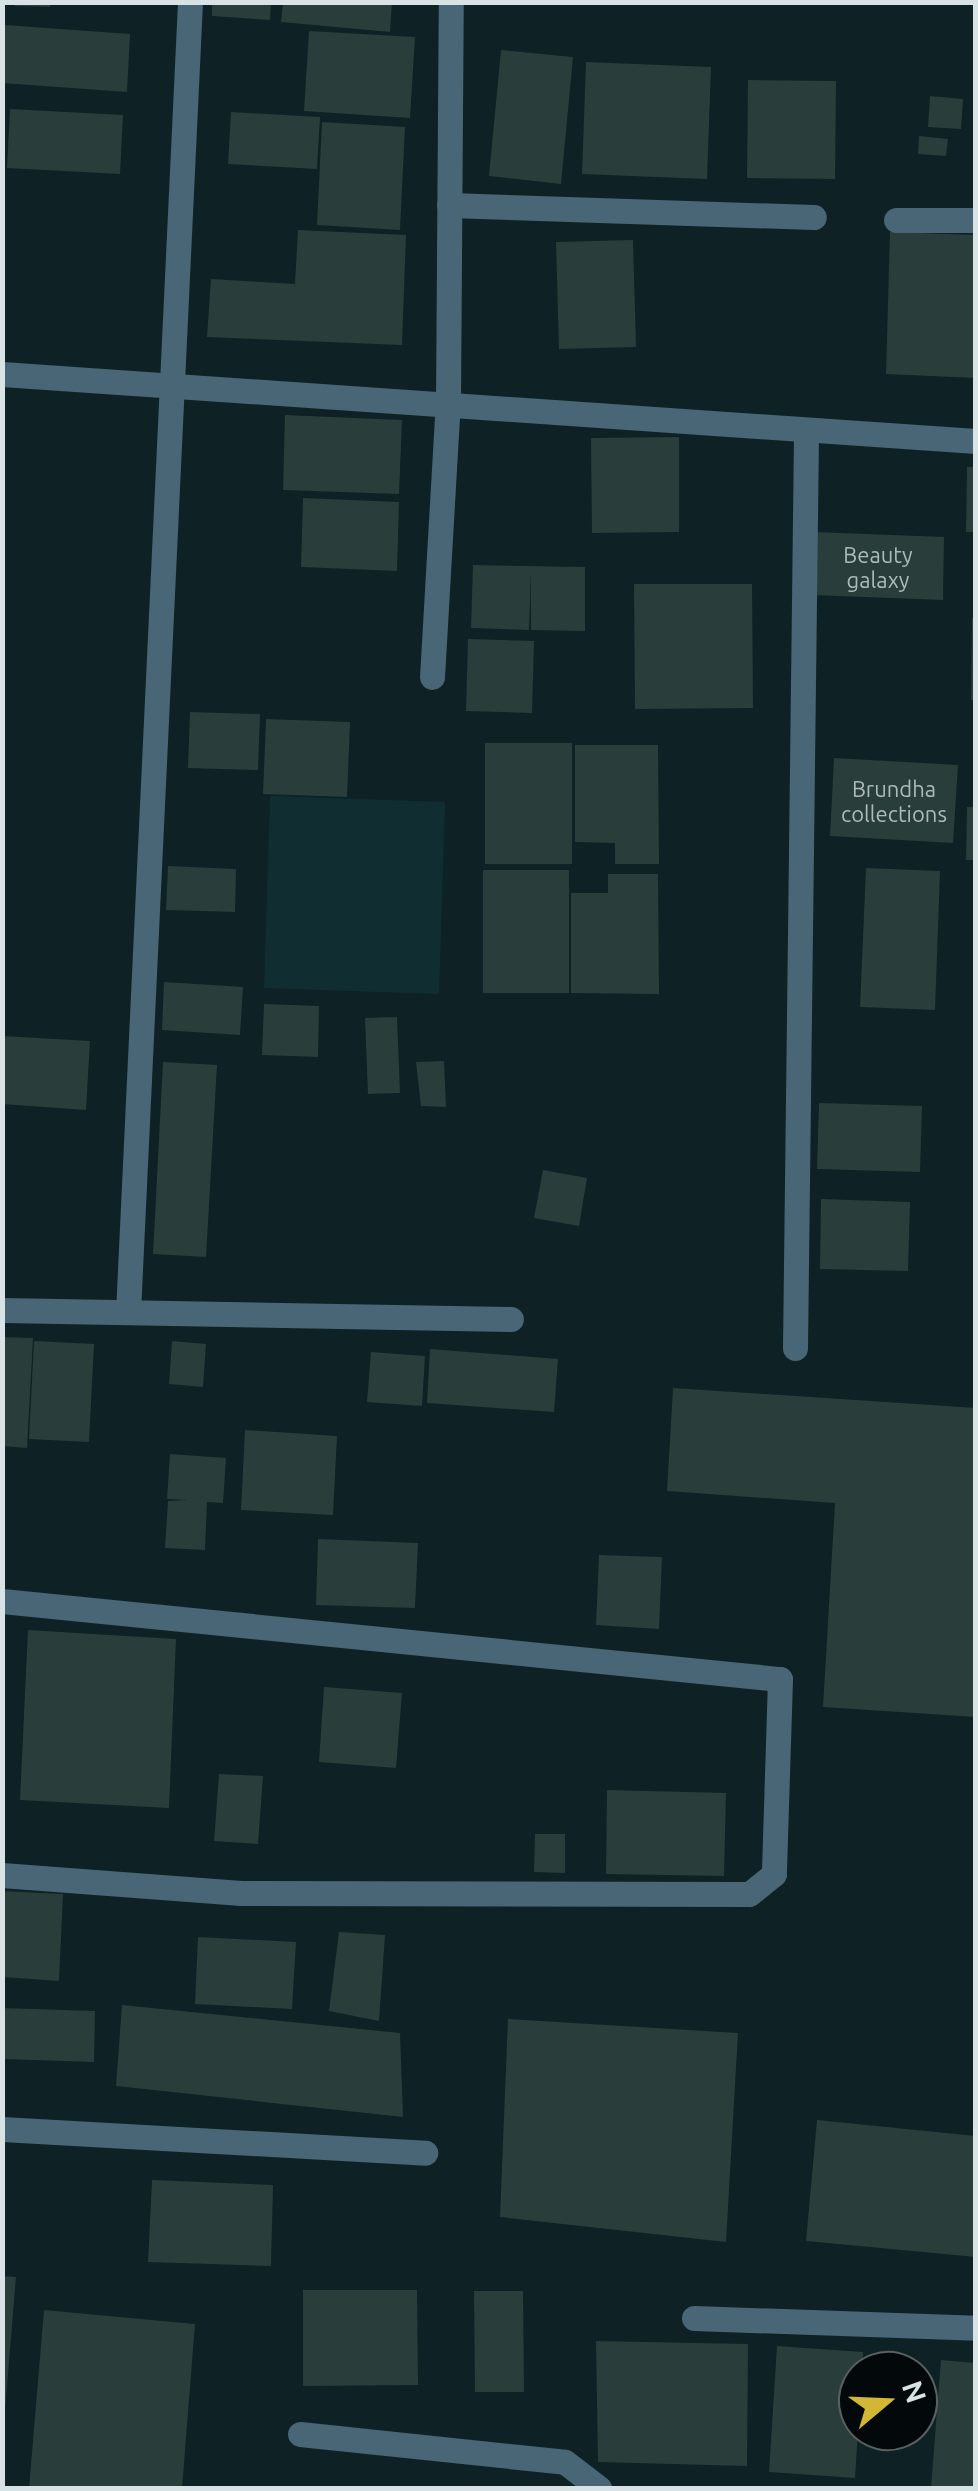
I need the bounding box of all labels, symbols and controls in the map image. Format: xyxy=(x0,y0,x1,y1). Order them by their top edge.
house number: Beauty galaxy xyxy=(843,541,913,592)
house number: Brundha collections xyxy=(841,775,947,826)
north arrow xyxy=(838,2351,938,2451)
text: N xyxy=(897,2377,933,2407)

